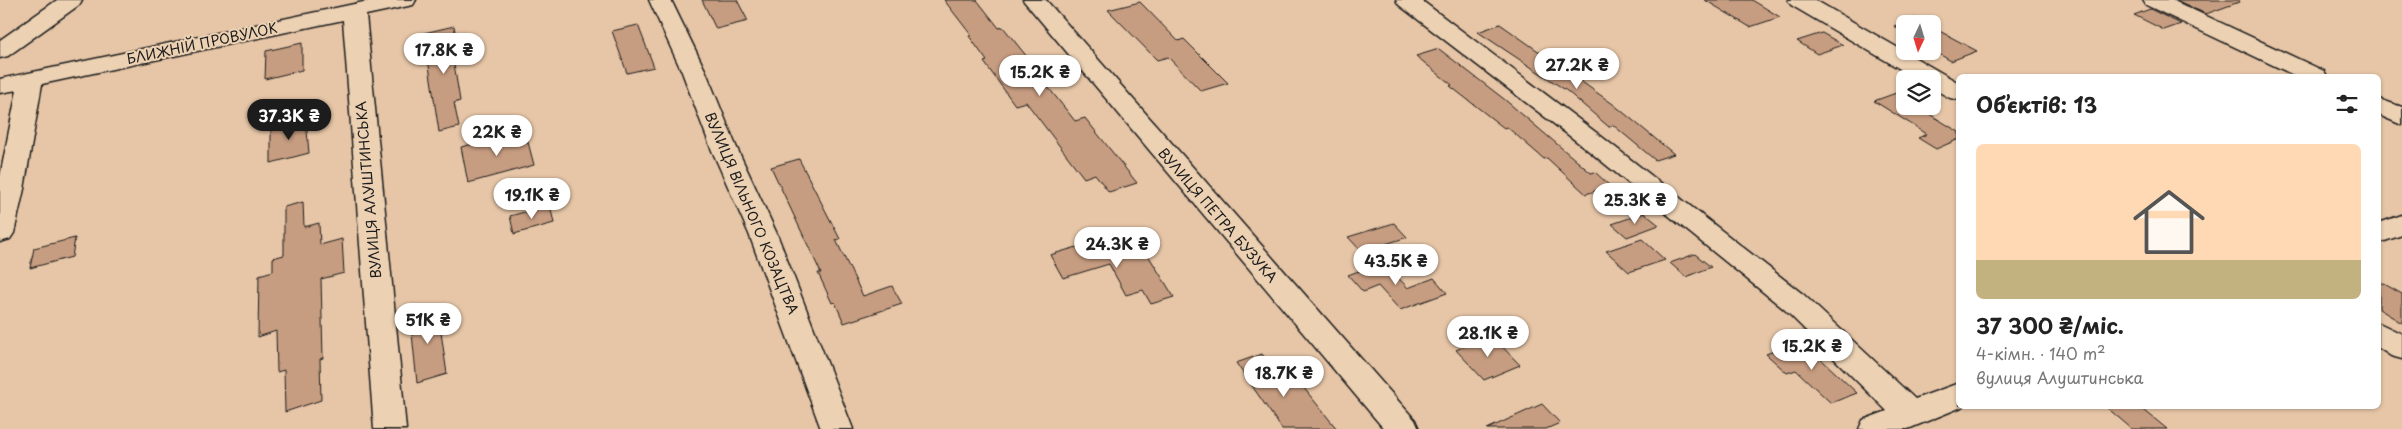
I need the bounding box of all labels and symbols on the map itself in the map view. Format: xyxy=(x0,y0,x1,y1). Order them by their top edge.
north arrow xyxy=(1896,15,1941,60)
street label: БЛИЖНІЙ ПРОВУЛОК xyxy=(125,17,279,69)
pin: 17.8K ₴ xyxy=(398,32,490,75)
pin: 27.2K ₴ xyxy=(1531,48,1623,90)
pin: 15.2K ₴ xyxy=(994,54,1086,97)
pin: 37.3K ₴ xyxy=(243,98,335,141)
street label: ВУЛИЦЯ АЛУШТИНСЬКА xyxy=(350,100,386,280)
street label: ВУЛИЦЯ ВІЛЬНОГО КОЗАЦТВА xyxy=(700,109,804,317)
pin: 22K ₴ xyxy=(462,114,532,157)
street label: ВУЛИЦЯ ПЕТРА БУЗУКА xyxy=(1153,143,1283,287)
pin: 19.1K ₴ xyxy=(486,178,578,220)
pin: 25.3K ₴ xyxy=(1589,182,1681,225)
pin: 24.3K ₴ xyxy=(1071,226,1163,269)
pin: 43.5K ₴ xyxy=(1350,244,1442,286)
pin: 51K ₴ xyxy=(393,302,463,345)
pin: 28.1K ₴ xyxy=(1442,316,1534,358)
pin: 15.2K ₴ xyxy=(1766,328,1858,371)
pin: 18.7K ₴ xyxy=(1238,356,1330,398)

